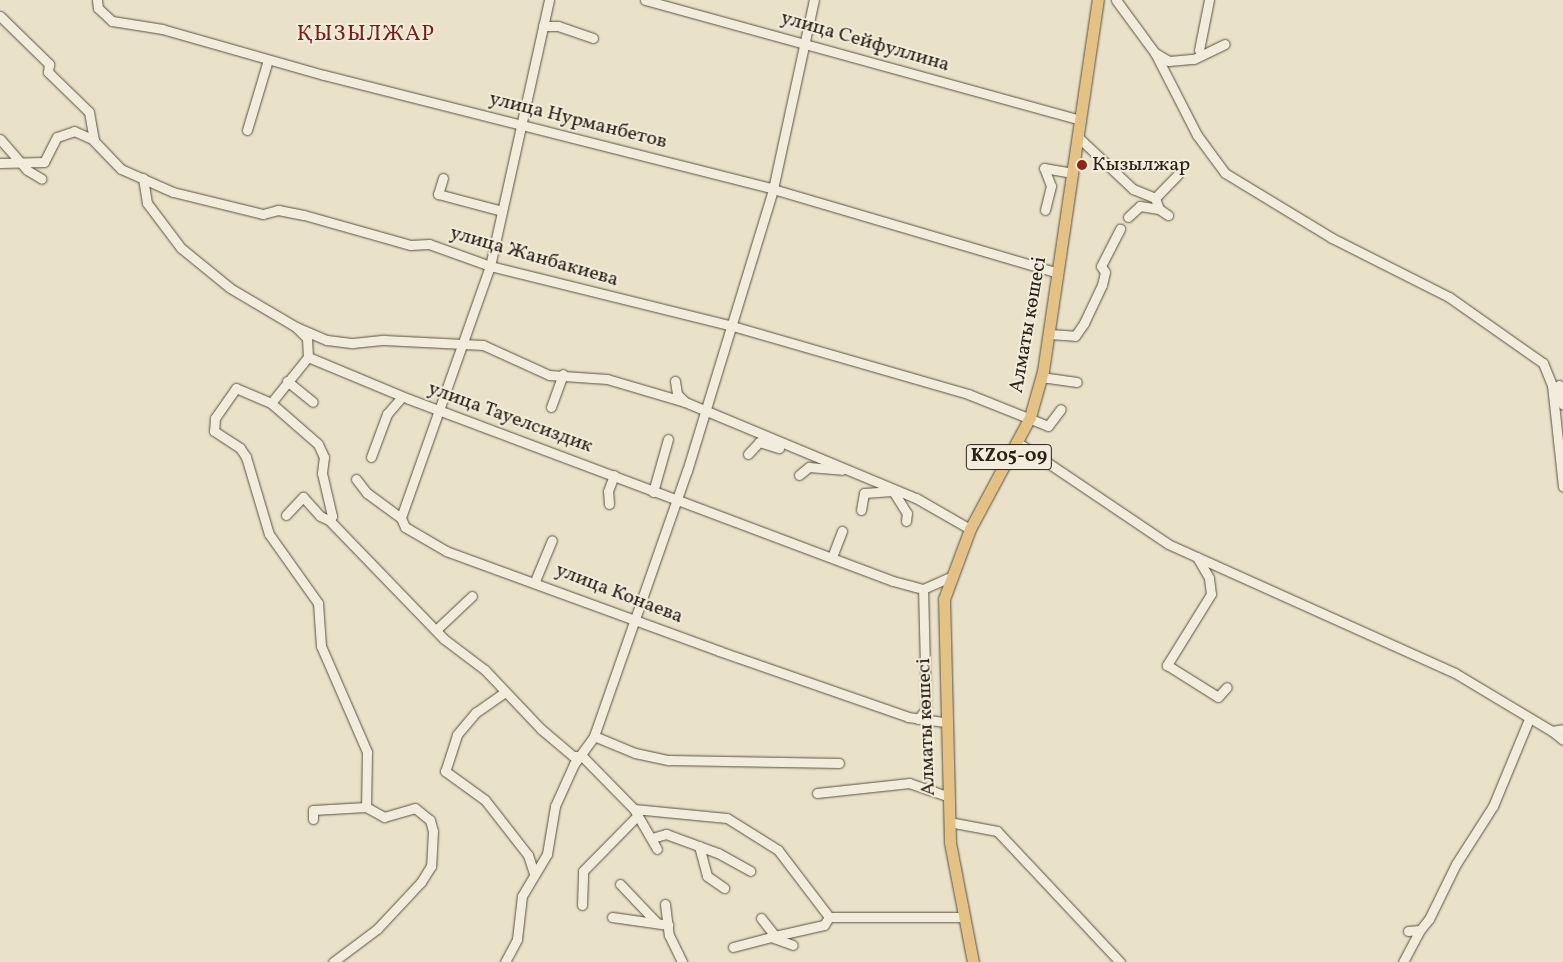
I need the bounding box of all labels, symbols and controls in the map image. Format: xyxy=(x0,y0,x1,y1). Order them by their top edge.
street label: улица Сейфуллина xyxy=(778,6,952,78)
district label: ҚЫЗЫЛЖАР xyxy=(296,22,436,48)
street label: улица Нурманбетов xyxy=(486,87,670,155)
place label: Кызылжар xyxy=(1092,153,1190,177)
marker: Кызылжар xyxy=(1076,159,1088,171)
street label: улица Жанбакиева xyxy=(447,221,621,293)
street label: Алматы көшесі xyxy=(1005,255,1053,395)
street label: улица Тауелсиздик xyxy=(424,377,596,459)
road number: KZ05-09 xyxy=(965,441,1053,474)
street label: улица Конаева xyxy=(552,559,686,629)
street label: Алматы көшесі xyxy=(913,658,941,796)

